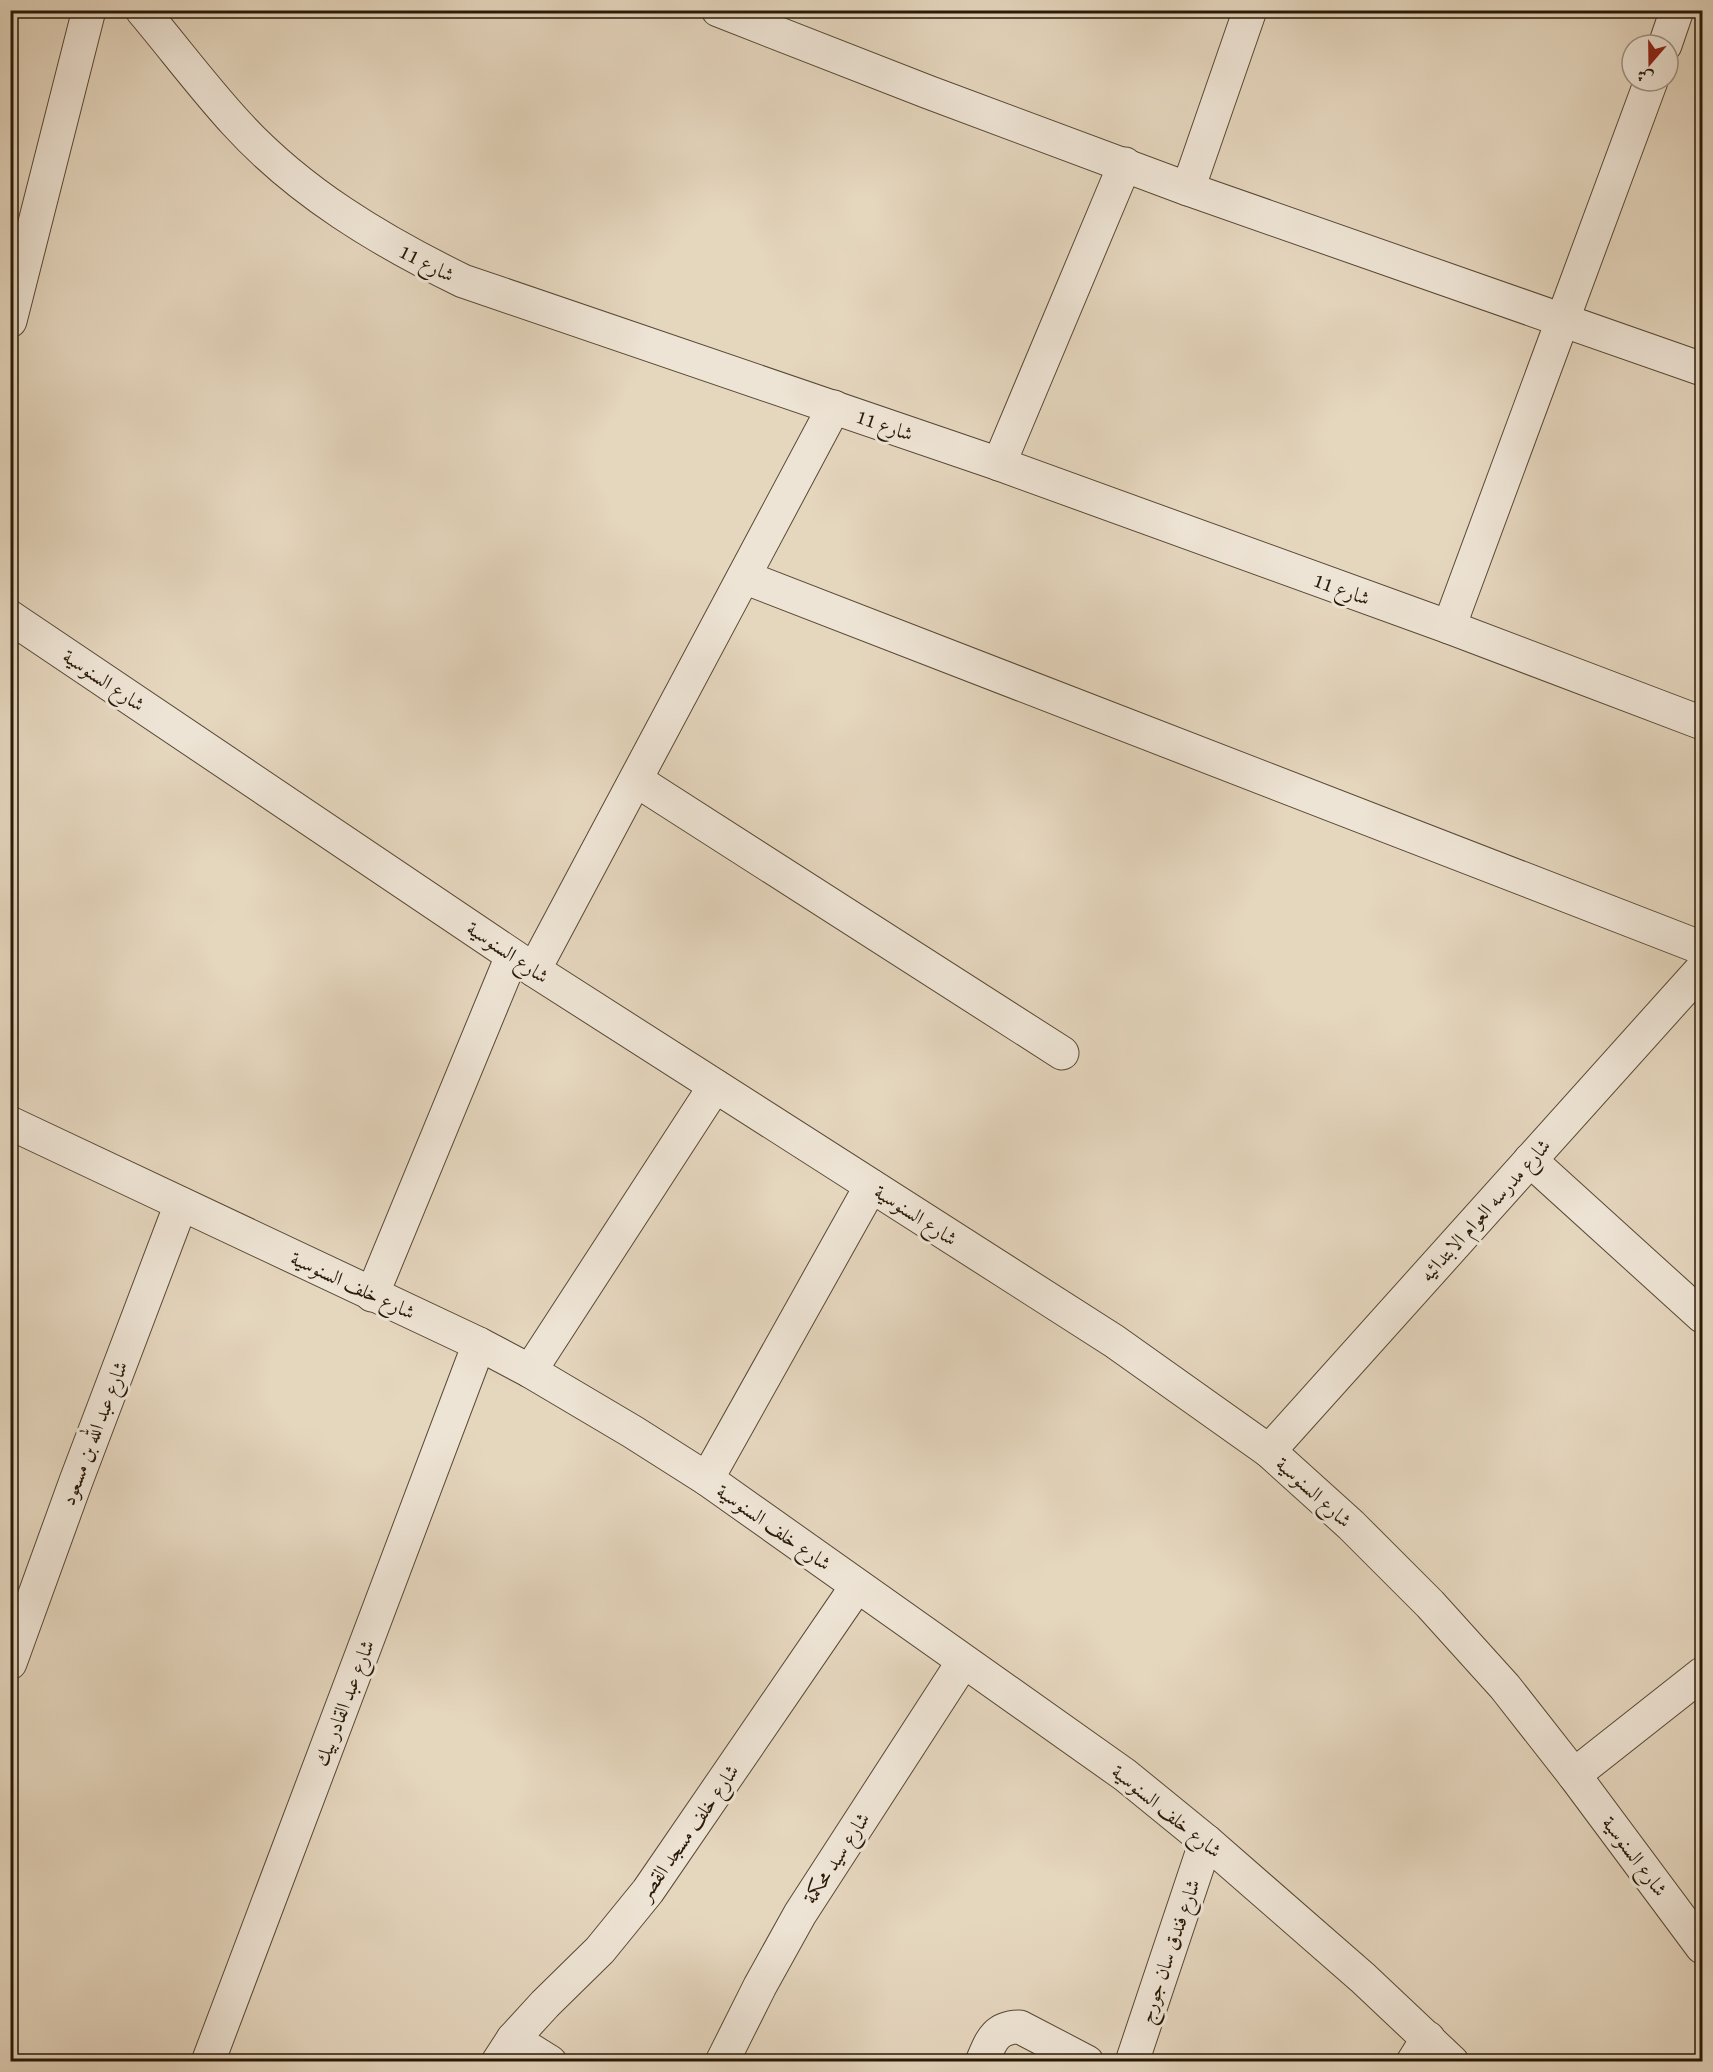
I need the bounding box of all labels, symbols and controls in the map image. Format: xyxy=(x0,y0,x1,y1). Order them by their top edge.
north arrow xyxy=(1620,33,1680,93)
text: ش xyxy=(1633,63,1656,91)
street label: شارع 11 xyxy=(393,236,460,292)
street label: شارع 11 xyxy=(852,401,917,452)
street label: شارع 11 xyxy=(1308,565,1375,616)
street label: شارع السنوسية xyxy=(55,641,151,721)
street label: شارع السنوسية xyxy=(459,913,555,993)
street label: شارع مدرسه العوام الابتدائيه xyxy=(1412,1132,1560,1290)
street label: شارع السنوسية xyxy=(867,1177,964,1256)
street label: شارع خلف السنوسية xyxy=(284,1243,420,1330)
street label: شارع عبد الله بن مسعود xyxy=(53,1356,138,1511)
street label: شارع السنوسية xyxy=(1267,1449,1359,1537)
street label: شارع خلف السنوسية xyxy=(709,1476,838,1580)
street label: شارع عبد القادر بيك xyxy=(306,1635,385,1772)
street label: شارع خلف السنوسية xyxy=(1103,1757,1229,1867)
street label: شارع خلف مسجد القصر xyxy=(629,1758,749,1909)
street label: شارع سيد محكمة xyxy=(795,1806,880,1912)
street label: شارع السنوسية xyxy=(1592,1809,1675,1904)
street label: شارع فندق سان جورج xyxy=(1130,1875,1211,2028)

